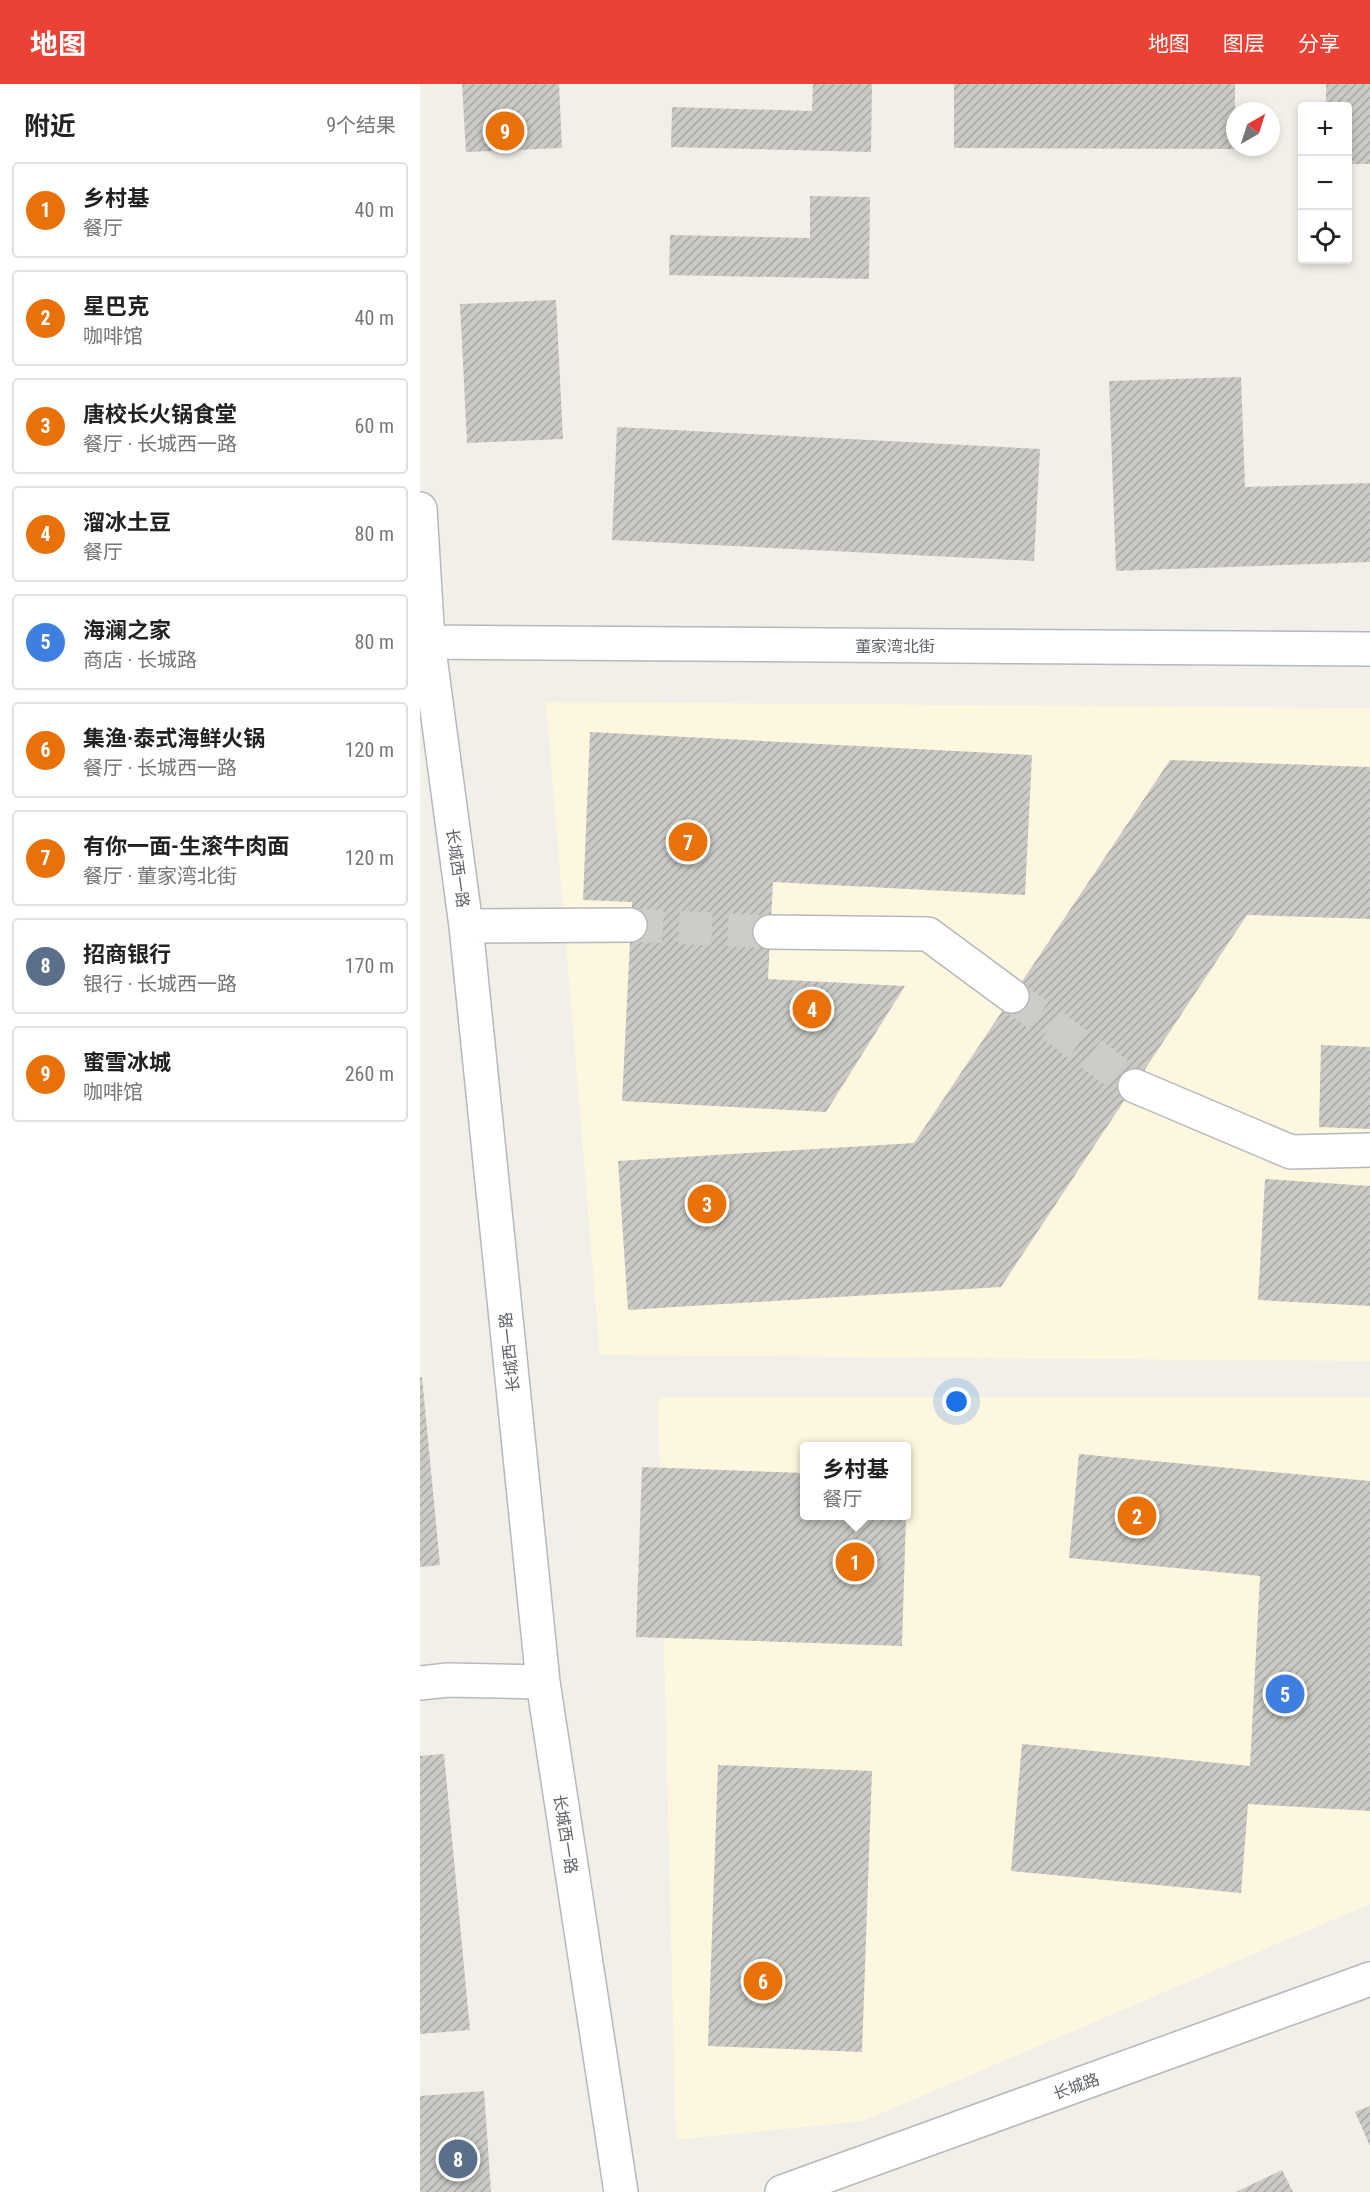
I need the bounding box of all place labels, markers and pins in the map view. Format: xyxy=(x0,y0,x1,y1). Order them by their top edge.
pin: 9 xyxy=(486,108,524,154)
pin: 7 xyxy=(668,820,708,864)
pin: 4 xyxy=(792,986,832,1032)
pin: 3 xyxy=(688,1182,726,1226)
pin: 2 xyxy=(1118,1494,1156,1538)
pin: 1 xyxy=(836,1540,874,1584)
pin: 5 xyxy=(1266,1672,1304,1716)
pin: 6 xyxy=(744,1958,782,2004)
pin: 8 xyxy=(438,2136,477,2182)

